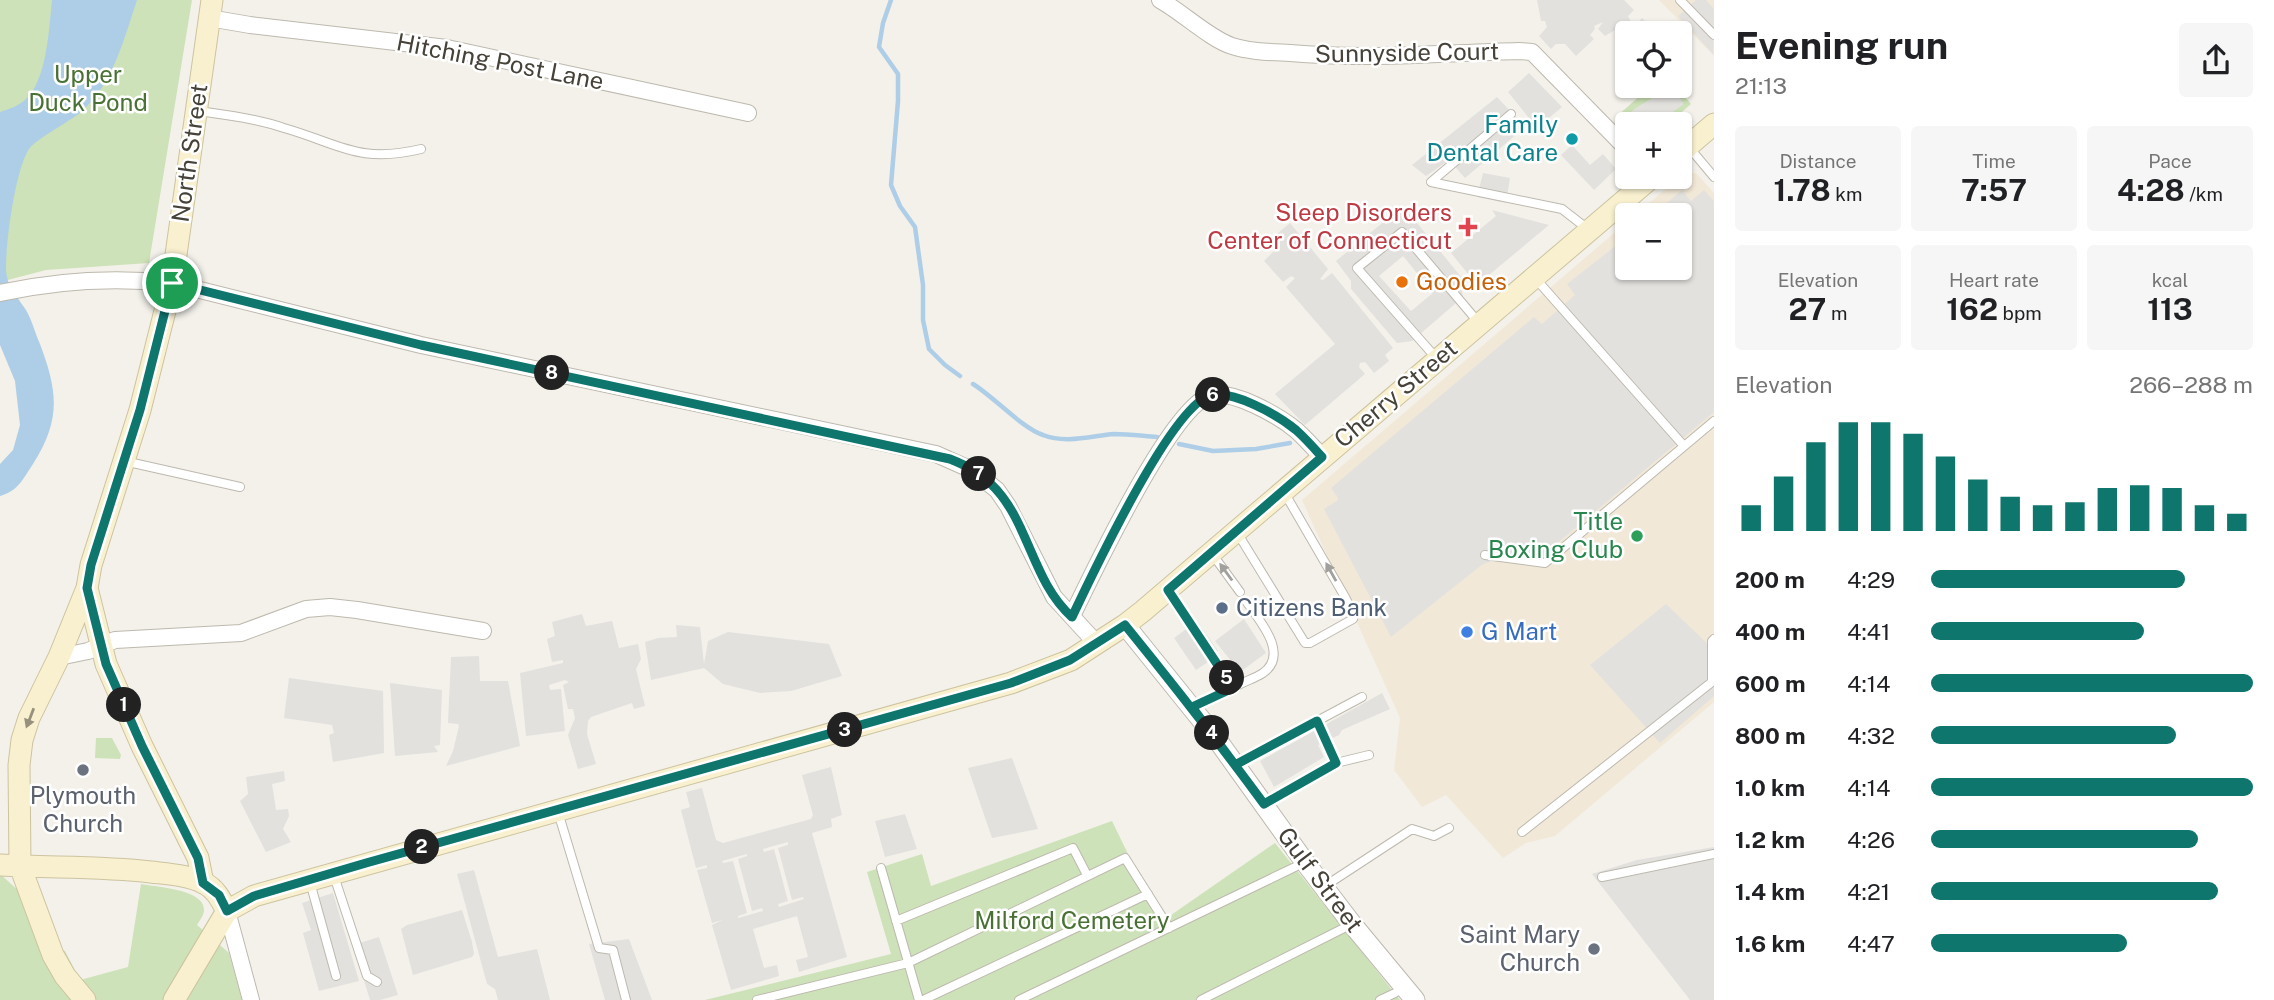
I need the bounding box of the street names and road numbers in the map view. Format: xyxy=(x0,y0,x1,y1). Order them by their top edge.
street label: Hitching Post Lane xyxy=(394,27,606,95)
street label: Sunnyside Court xyxy=(1315,36,1499,68)
street label: North Street xyxy=(165,82,213,224)
street label: Cherry Street xyxy=(1328,334,1462,453)
street label: Gulf Street xyxy=(1272,822,1369,937)

